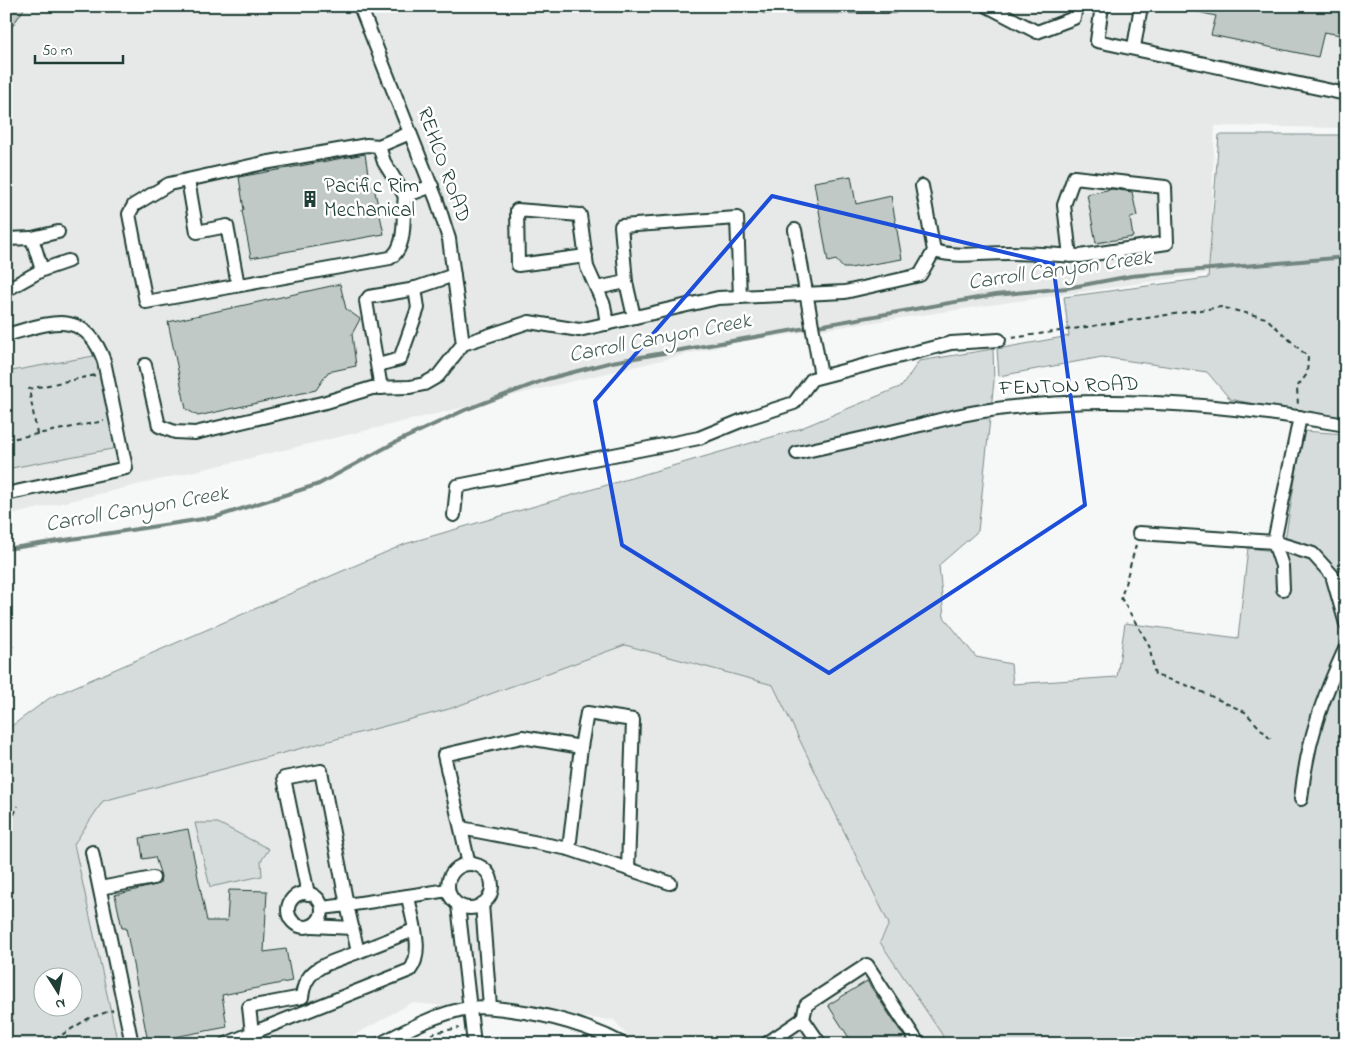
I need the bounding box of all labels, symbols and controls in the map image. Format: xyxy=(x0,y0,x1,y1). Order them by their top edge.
scale bar xyxy=(35,32,122,64)
text: 50 m xyxy=(42,40,73,62)
street label: REHCO ROAD xyxy=(408,103,478,227)
place label: Pacific Rim Mechanical xyxy=(324,172,419,226)
building icon: Pacific Rim Mechanical xyxy=(300,189,320,209)
water label: Carroll Canyon Creek xyxy=(966,242,1155,300)
water label: Carroll Canyon Creek xyxy=(566,305,755,372)
street label: FENTON ROAD xyxy=(998,370,1139,404)
water label: Carroll Canyon Creek xyxy=(43,478,232,542)
north arrow xyxy=(32,968,82,1018)
text: N xyxy=(54,992,67,1014)

